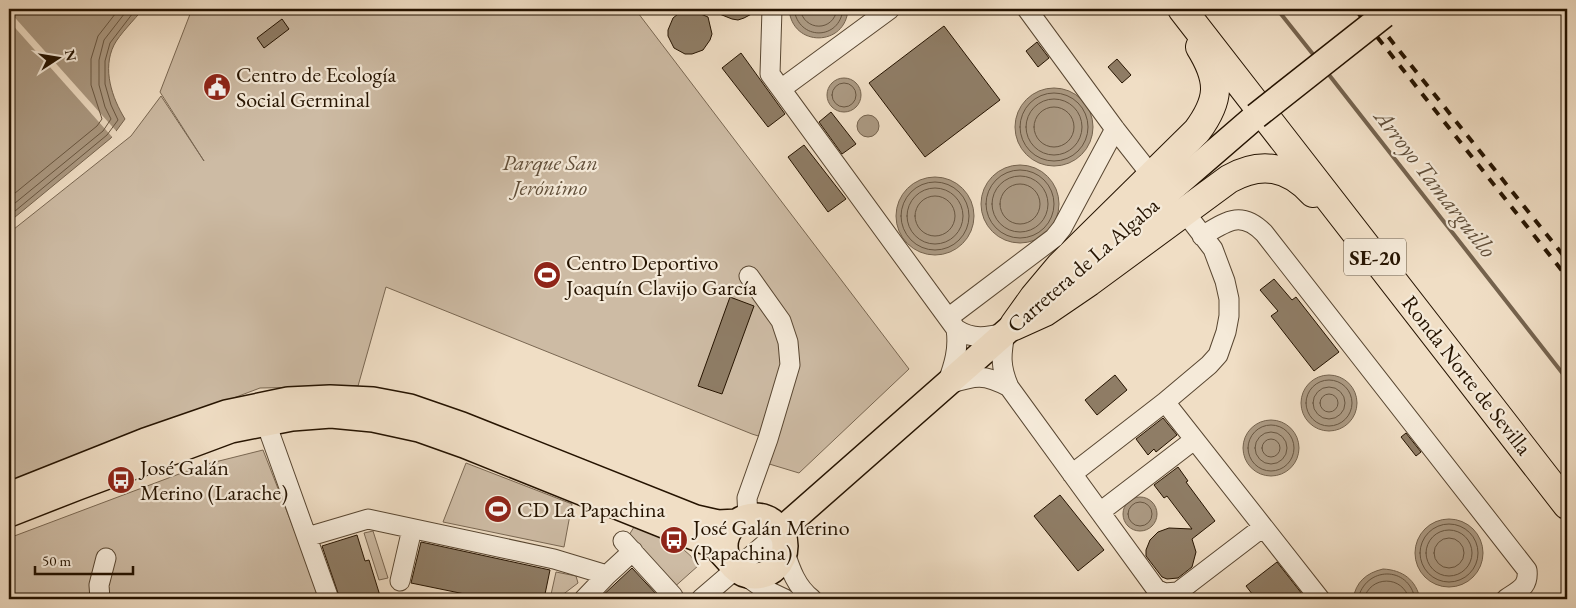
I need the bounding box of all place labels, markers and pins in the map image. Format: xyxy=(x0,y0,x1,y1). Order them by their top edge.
place label: Centro de Ecología Social Germinal xyxy=(236,60,397,114)
public building icon: Centro de Ecología Social Germinal xyxy=(202,72,232,102)
place label: Centro Deportivo Joaquín Clavijo García xyxy=(564,248,757,302)
sports icon: Centro Deportivo Joaquín Clavijo García xyxy=(532,260,562,290)
place label: José Galán Merino (Larache) xyxy=(138,453,288,507)
bus stop icon: José Galán Merino (Larache) xyxy=(106,465,136,495)
sports icon: CD La Papachina xyxy=(483,494,513,524)
place label: CD La Papachina xyxy=(517,495,666,524)
place label: José Galán Merino (Papachina) xyxy=(691,513,850,567)
bus stop icon: José Galán Merino (Papachina) xyxy=(659,525,689,555)

